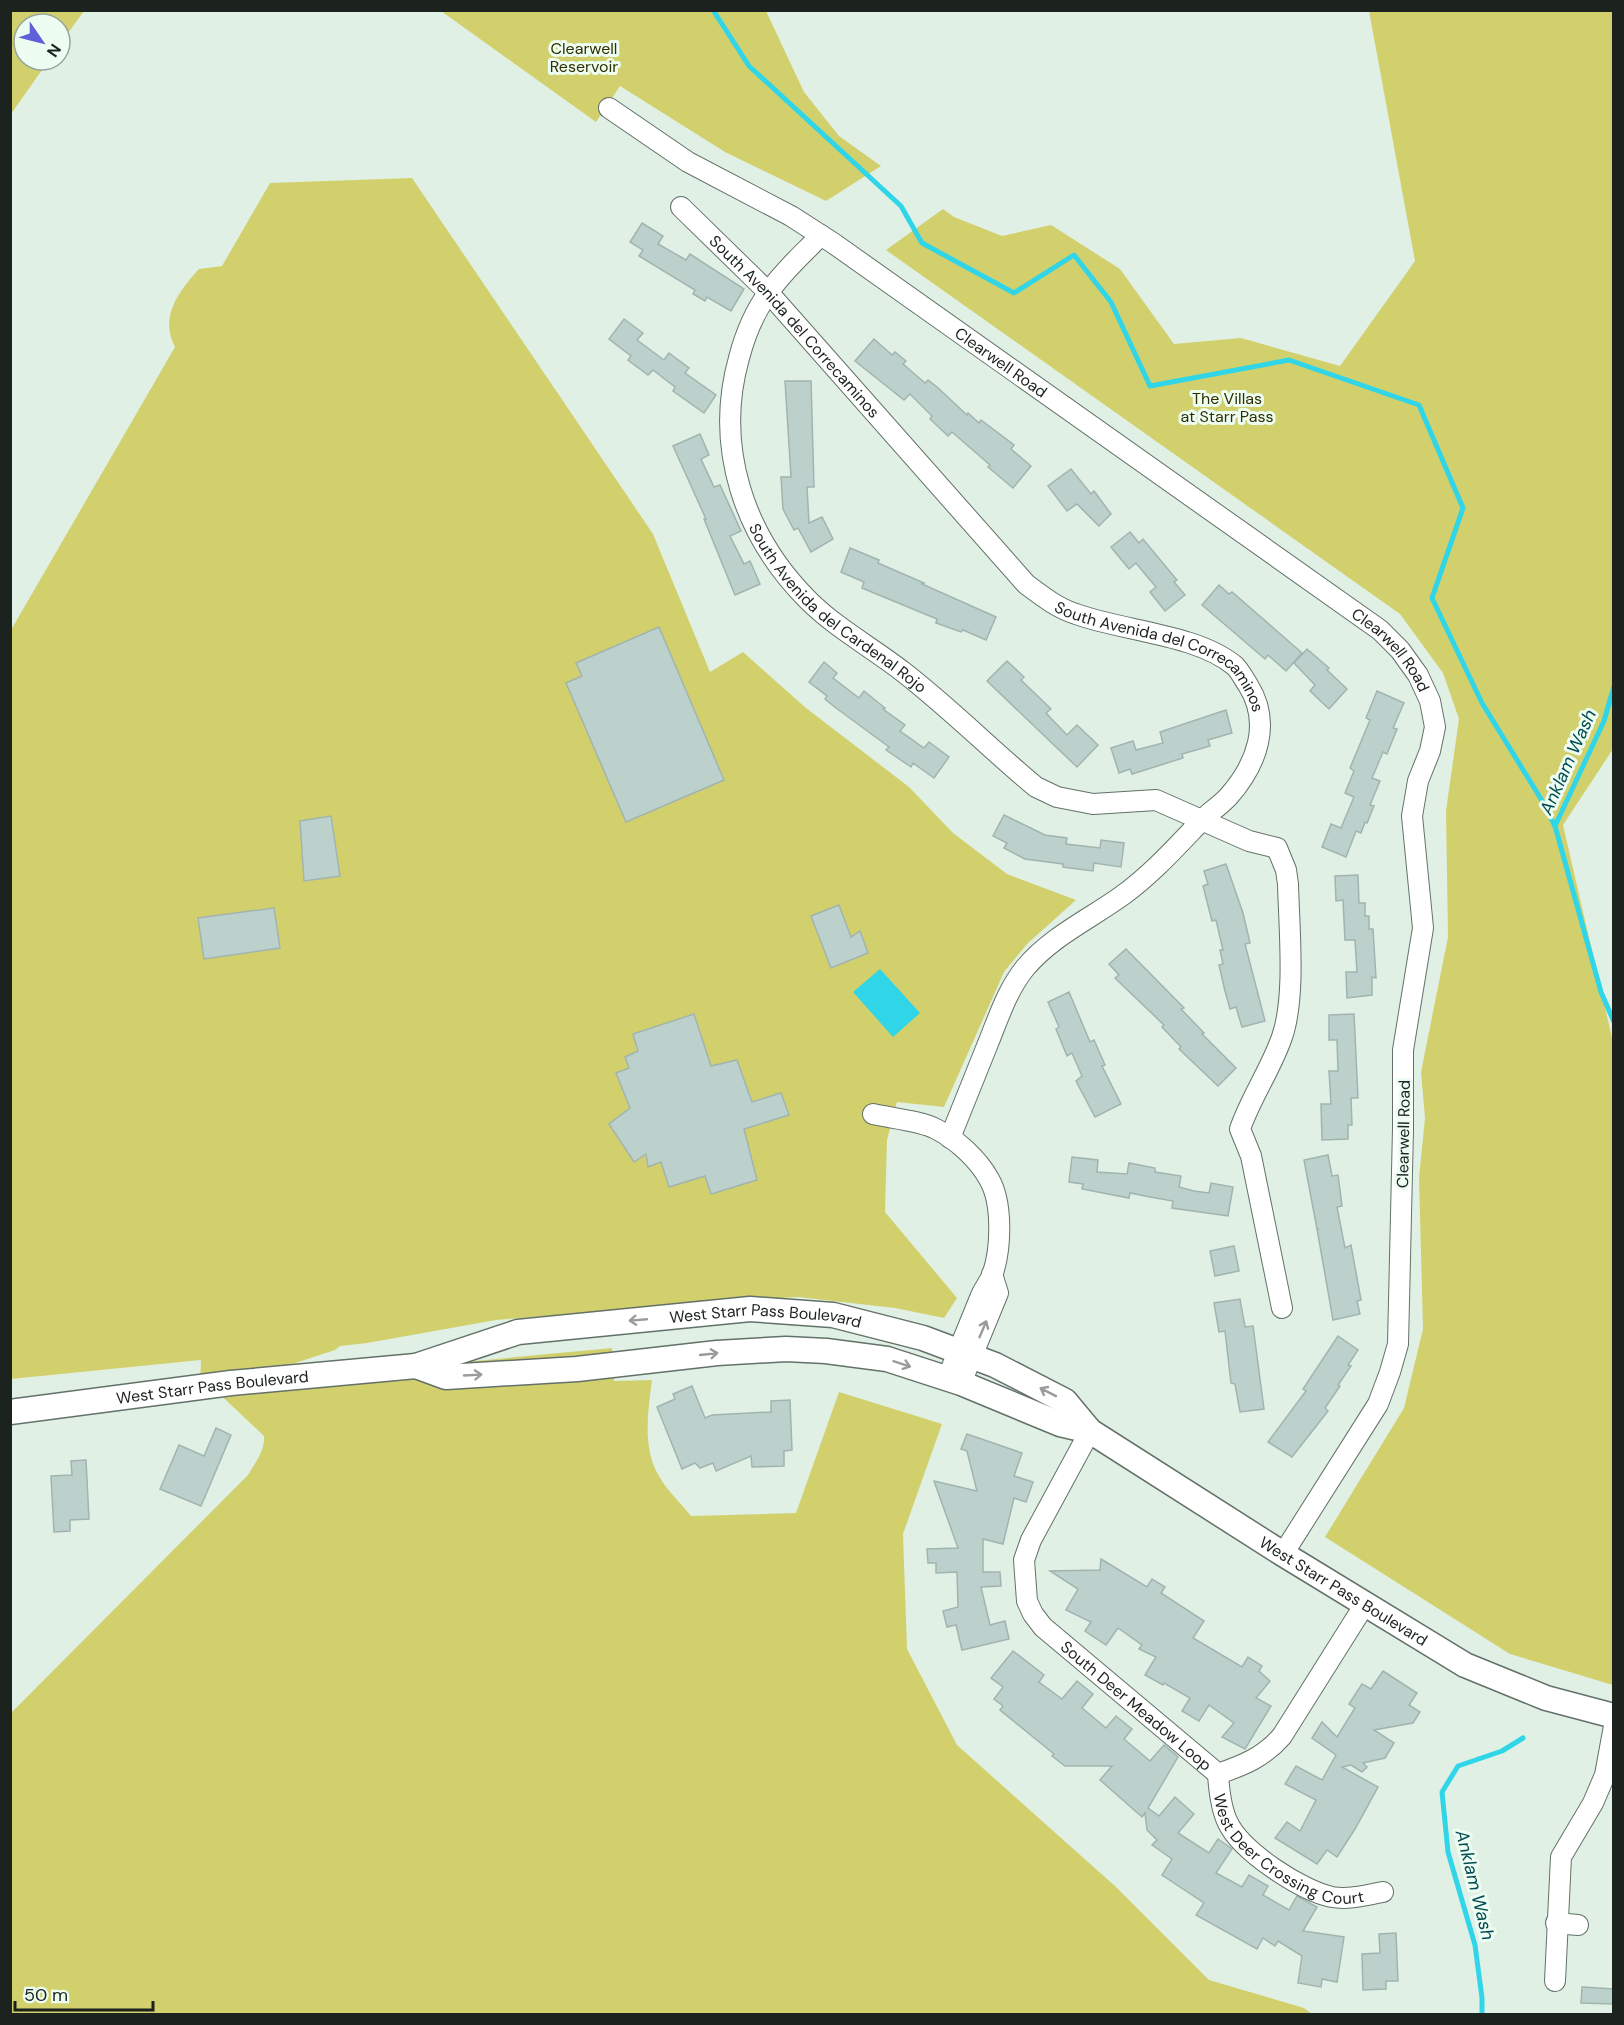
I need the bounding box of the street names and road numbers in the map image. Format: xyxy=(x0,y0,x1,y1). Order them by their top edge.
street label: South Avenida del Correcaminos xyxy=(705,231,884,422)
street label: Clearwell Road xyxy=(951,323,1051,402)
street label: South Avenida del Cardenal Rojo xyxy=(744,520,931,698)
street label: South Avenida del Correcaminos xyxy=(1051,596,1268,714)
street label: Clearwell Road xyxy=(1347,603,1434,695)
street label: Clearwell Road xyxy=(1392,1080,1415,1188)
street label: West Starr Pass Boulevard xyxy=(668,1299,864,1333)
street label: West Starr Pass Boulevard xyxy=(115,1366,310,1409)
street label: West Starr Pass Boulevard xyxy=(1255,1532,1431,1651)
street label: South Deer Meadow Loop xyxy=(1056,1636,1216,1775)
street label: West Deer Crossing Court xyxy=(1209,1792,1365,1909)

